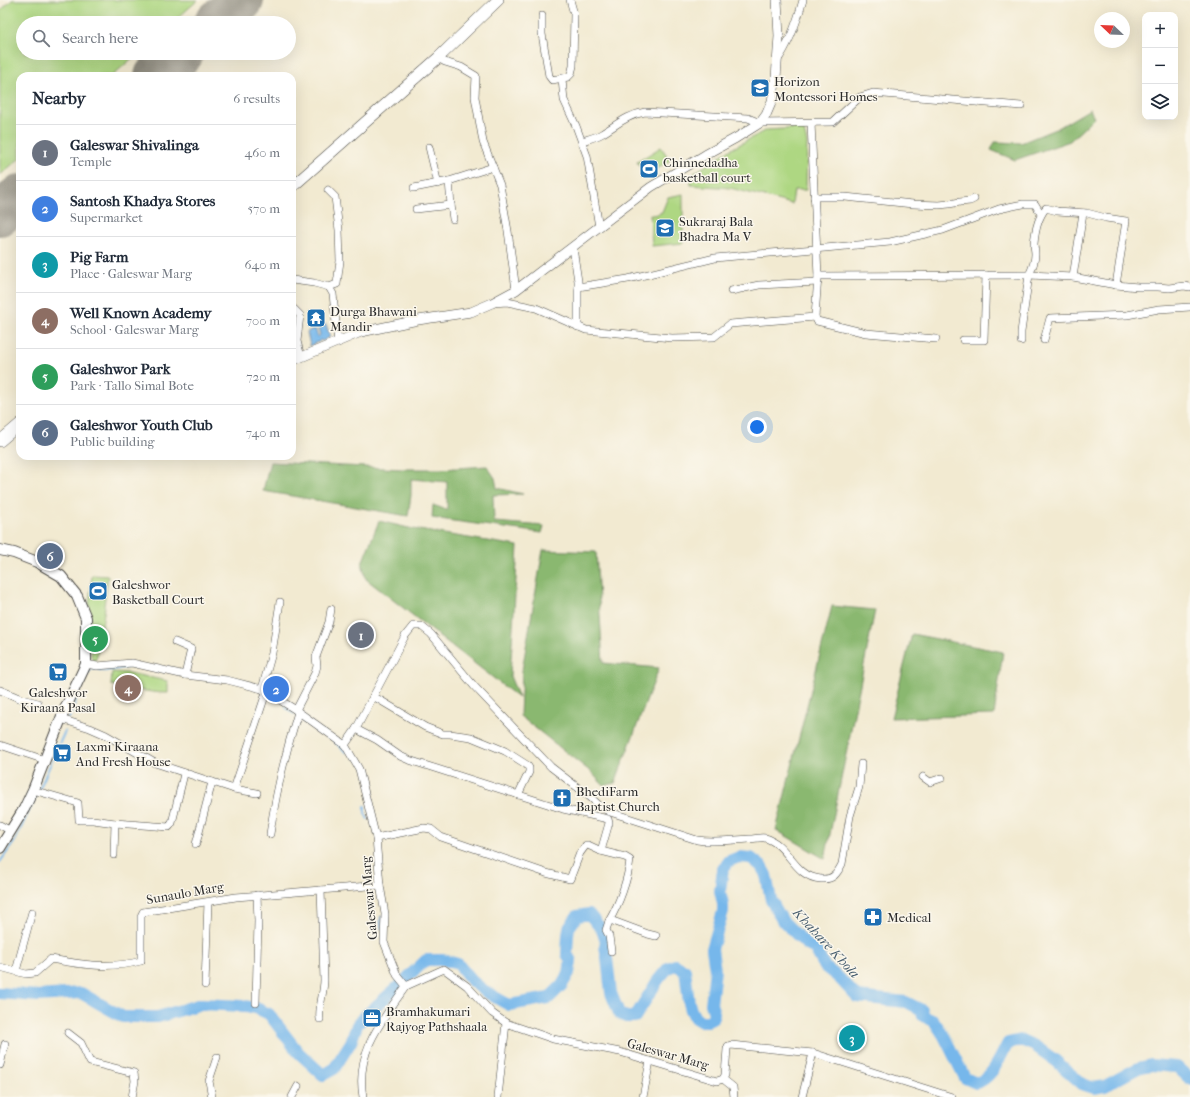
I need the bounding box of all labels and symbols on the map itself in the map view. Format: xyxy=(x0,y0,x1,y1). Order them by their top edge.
north arrow xyxy=(1094,12,1130,48)
place label: Horizon Montessori Homes xyxy=(774,74,878,104)
school or university icon: Horizon Montessori Homes xyxy=(749,77,771,99)
place label: Chinnedadha basketball court xyxy=(662,155,751,185)
sports icon: Chinnedadha basketball court xyxy=(638,158,660,180)
place label: Sukraraj Bala Bhadra Ma V xyxy=(679,214,754,244)
school or university icon: Sukraraj Bala Bhadra Ma V xyxy=(654,217,676,239)
place label: Durga Bhawani Mandir xyxy=(330,304,417,334)
temple icon: Durga Bhawani Mandir xyxy=(305,307,327,329)
your location xyxy=(747,417,767,437)
pin: 6 xyxy=(37,541,63,571)
place label: Galeshwor Basketball Court xyxy=(112,577,205,607)
sports icon: Galeshwor Basketball Court xyxy=(87,580,109,602)
pin: 1 xyxy=(348,620,374,650)
pin: 5 xyxy=(82,624,108,654)
supermarket icon: Galeshwor Kiraana Pasal xyxy=(47,661,69,683)
pin: 4 xyxy=(115,673,141,703)
pin: 2 xyxy=(263,674,289,704)
place label: Galeshwor Kiraana Pasal xyxy=(20,685,96,715)
place label: Laxmi Kiraana And Fresh House xyxy=(75,739,171,769)
supermarket icon: Laxmi Kiraana And Fresh House xyxy=(51,742,73,764)
place label: BhediFarm Baptist Church xyxy=(576,784,661,814)
church icon: BhediFarm Baptist Church xyxy=(551,787,573,809)
street label: Galeswar Marg xyxy=(358,854,380,941)
street label: Sunaulo Marg xyxy=(145,879,226,907)
water label: Khahare Khola xyxy=(788,903,863,982)
pharmacy icon: Medical xyxy=(862,906,884,928)
place label: Medical xyxy=(887,910,932,925)
place label: Bramhakumari Rajyog Pathshaala xyxy=(386,1004,488,1034)
office icon: Bramhakumari Rajyog Pathshaala xyxy=(361,1007,383,1029)
pin: 3 xyxy=(839,1023,865,1053)
street label: Galeswar Marg xyxy=(626,1035,712,1073)

